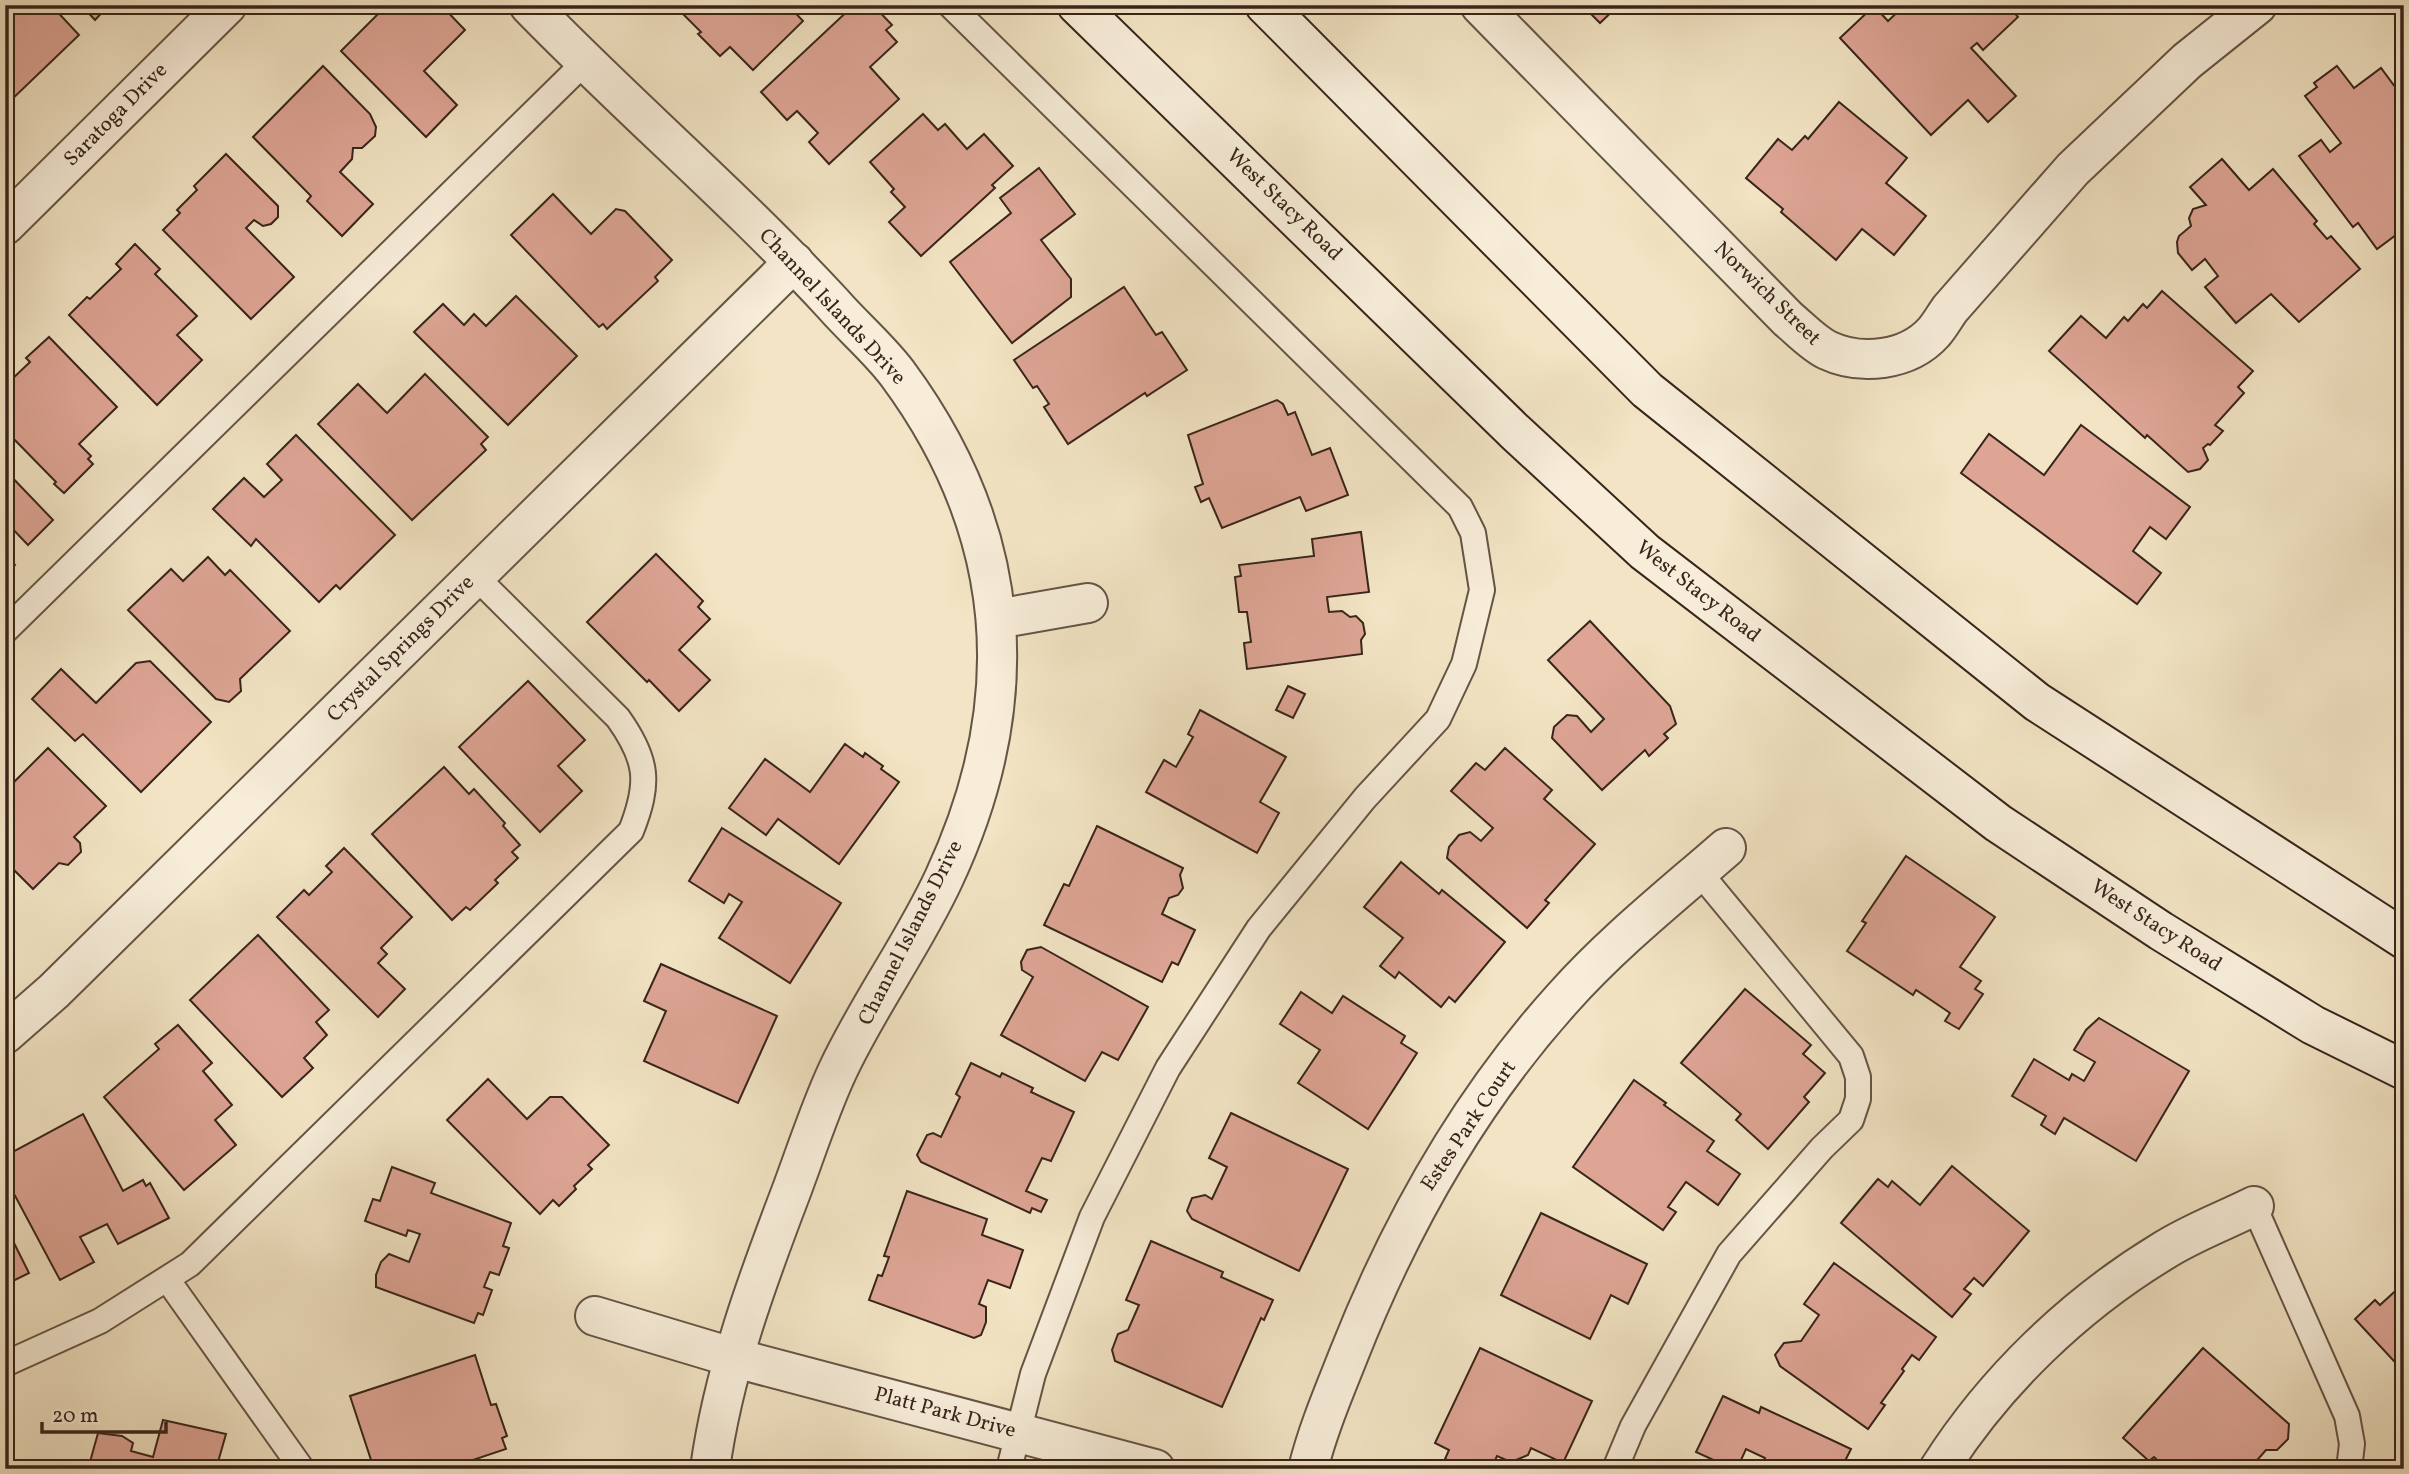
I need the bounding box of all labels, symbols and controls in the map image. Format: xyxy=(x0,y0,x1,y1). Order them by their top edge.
street label: Saratoga Drive xyxy=(58,57,174,173)
street label: West Stacy Road xyxy=(1220,142,1348,268)
street label: Channel Islands Drive xyxy=(752,222,912,392)
street label: Norwich Street xyxy=(1707,235,1827,353)
street label: West Stacy Road xyxy=(1630,534,1766,650)
street label: Crystal Springs Drive xyxy=(321,569,481,729)
street label: Channel Islands Drive xyxy=(852,835,970,1031)
street label: West Stacy Road xyxy=(2085,873,2227,979)
street label: Estes Park Court xyxy=(1415,1055,1523,1197)
street label: Platt Park Drive xyxy=(871,1380,1019,1446)
scale bar xyxy=(42,1390,166,1434)
text: 20 m xyxy=(52,1402,98,1431)

